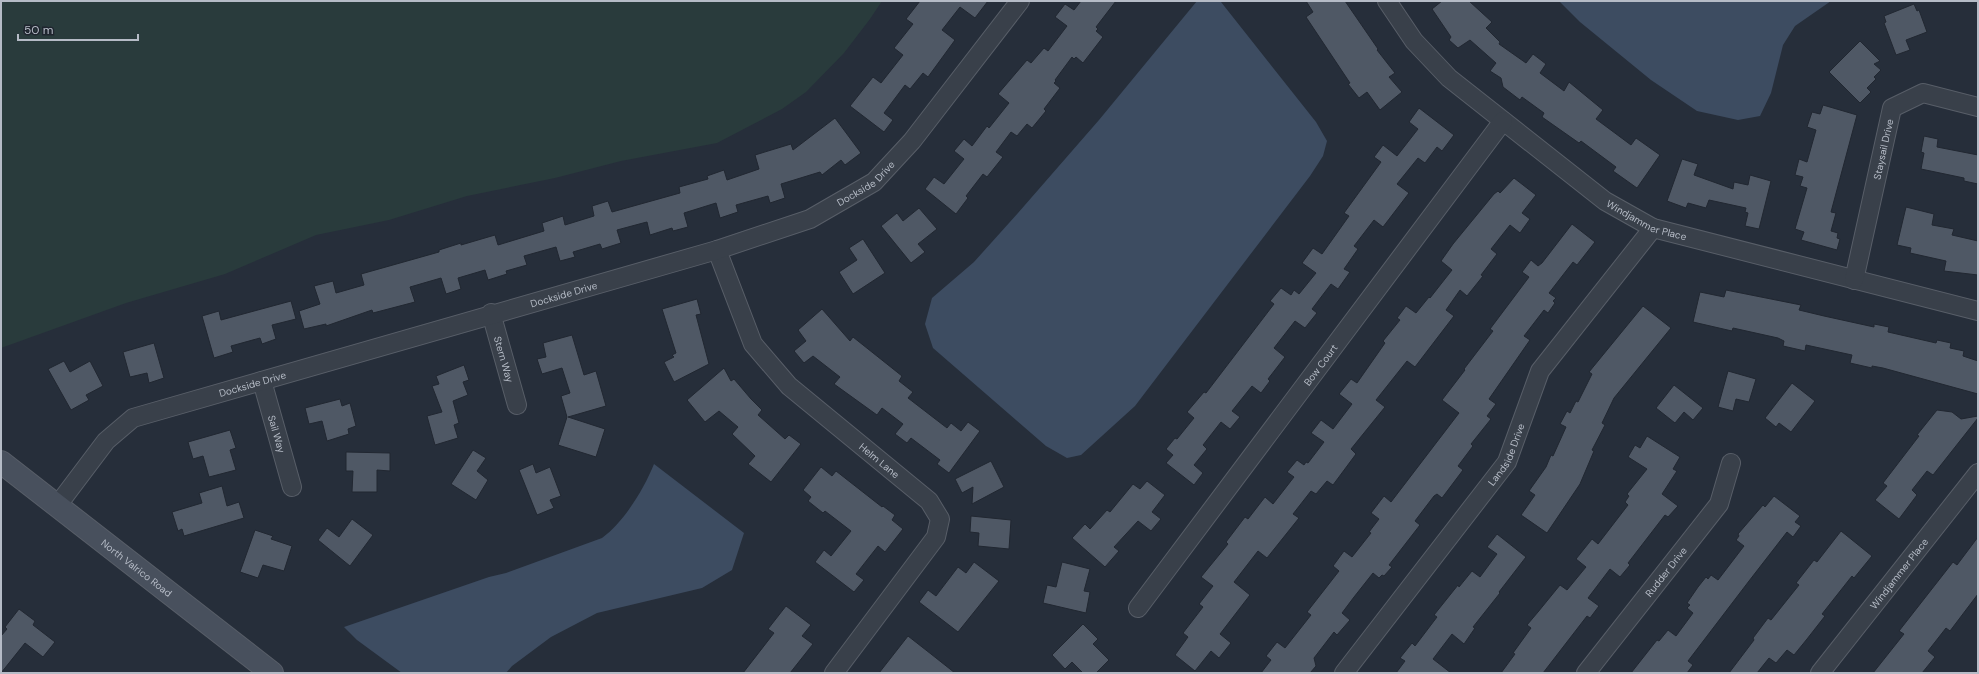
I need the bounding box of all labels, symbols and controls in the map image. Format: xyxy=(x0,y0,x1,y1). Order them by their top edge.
scale bar xyxy=(18,16,138,42)
text: 50 m xyxy=(24,22,53,38)
street label: Staysail Drive xyxy=(1870,117,1896,181)
street label: Dockside Drive xyxy=(834,158,897,209)
street label: Windjammer Place xyxy=(1604,197,1688,243)
street label: Dockside Drive xyxy=(529,278,599,310)
street label: Stern Way xyxy=(491,335,517,384)
street label: Bow Court xyxy=(1301,341,1340,388)
street label: Dockside Drive xyxy=(217,368,288,399)
street label: Sail Way xyxy=(265,414,289,455)
street label: Landside Drive xyxy=(1485,421,1527,488)
street label: Helm Lane xyxy=(857,440,903,481)
street label: Windjammer Place xyxy=(1867,535,1931,611)
street label: North Valrico Road xyxy=(99,536,175,599)
street label: Rudder Drive xyxy=(1642,544,1690,599)

